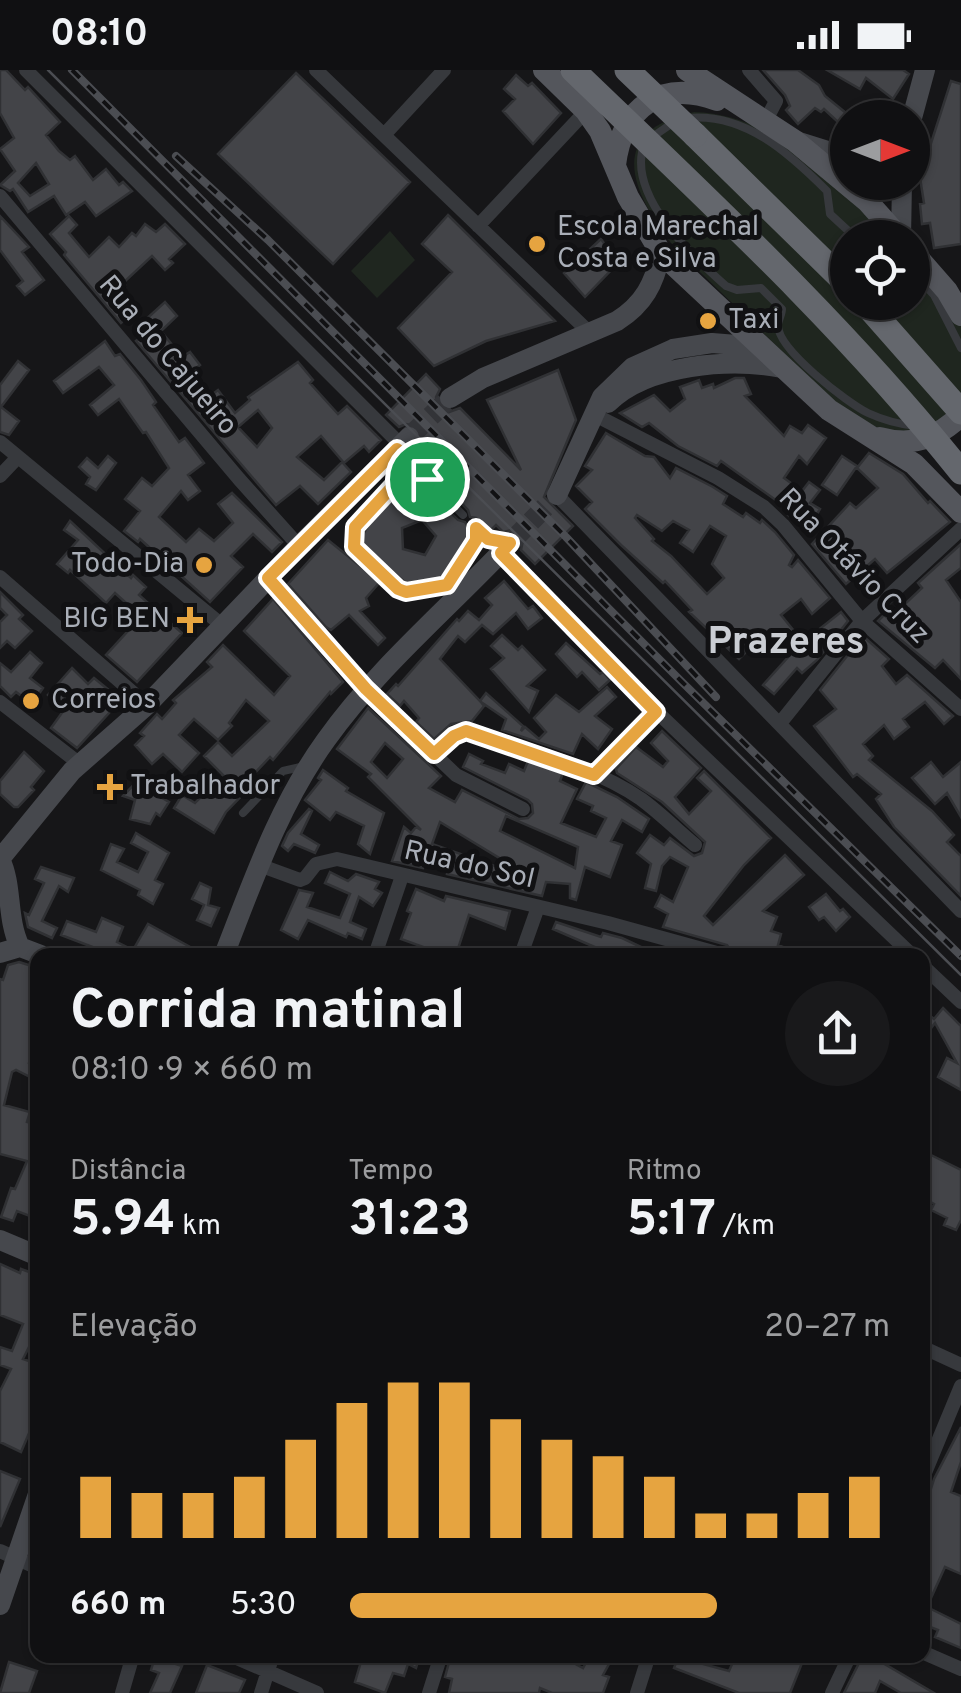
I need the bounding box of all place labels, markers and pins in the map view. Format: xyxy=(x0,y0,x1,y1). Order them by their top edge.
place label: Escola Marechal Costa e Silva xyxy=(557,210,759,278)
marker: Escola Marechal Costa e Silva xyxy=(526,233,548,255)
place label: Taxi xyxy=(728,303,779,339)
marker: Taxi xyxy=(697,310,719,332)
pin xyxy=(385,437,470,522)
place label: Todo-Dia xyxy=(71,547,184,583)
marker: Todo-Dia xyxy=(193,554,215,576)
place label: BIG BEN xyxy=(63,602,170,638)
marker: BIG BEN xyxy=(179,609,201,631)
place label: Correios xyxy=(51,683,156,719)
marker: Correios xyxy=(20,690,42,712)
place label: Trabalhador xyxy=(130,769,280,805)
marker: Trabalhador xyxy=(99,776,121,798)

